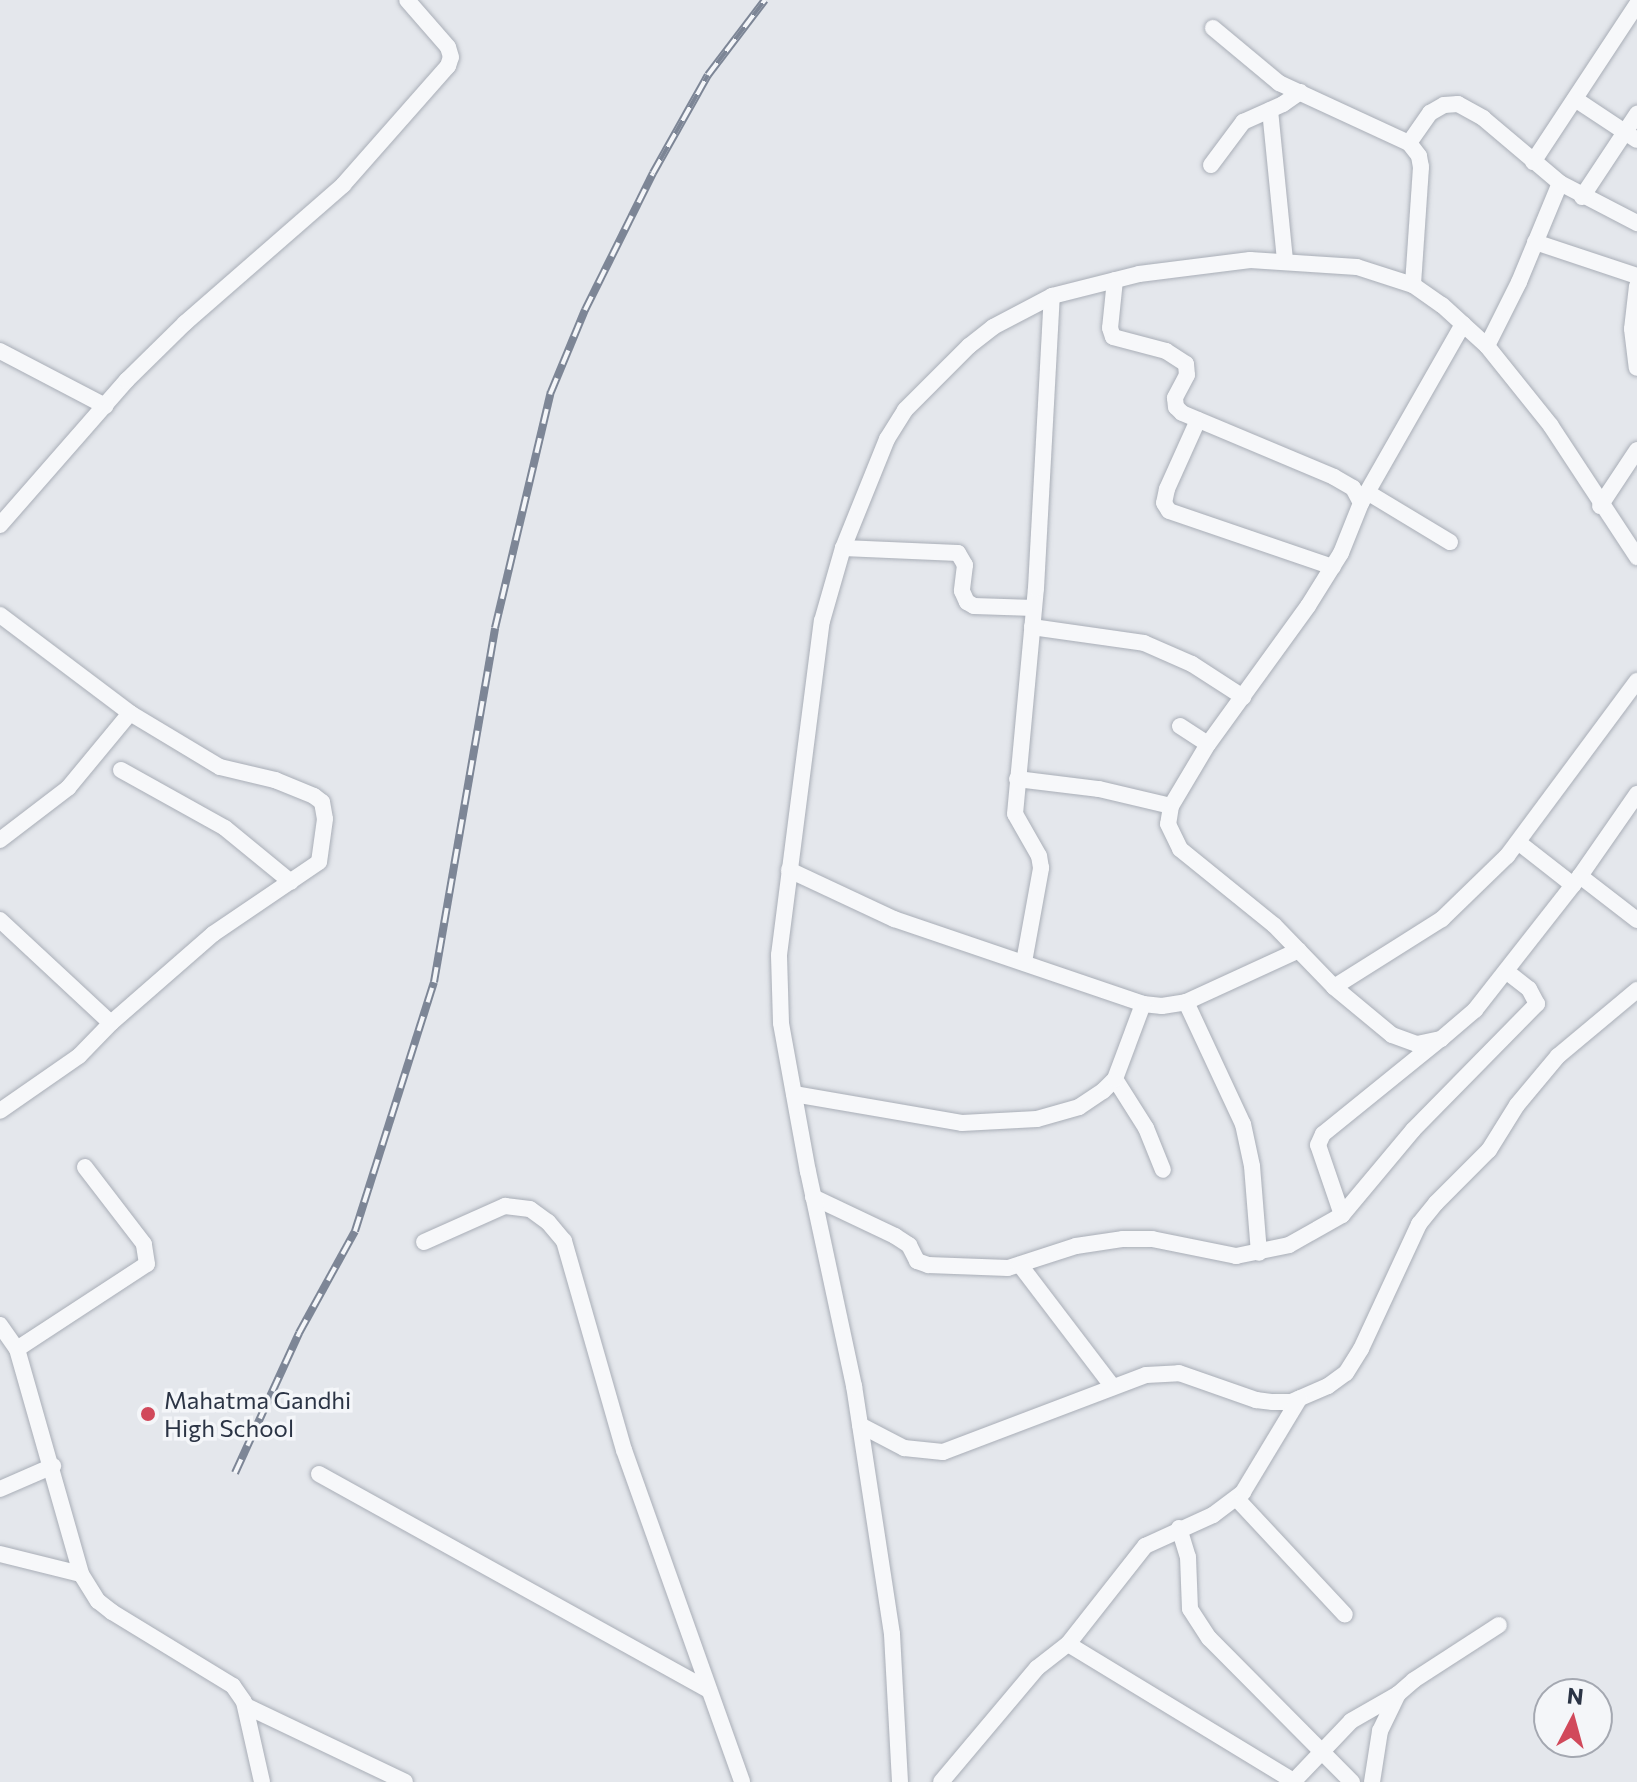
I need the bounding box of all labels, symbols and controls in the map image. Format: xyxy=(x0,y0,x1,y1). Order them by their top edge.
place label: Mahatma Gandhi High School xyxy=(164,1386,351,1442)
marker: Mahatma Gandhi High School xyxy=(139,1405,157,1423)
north arrow xyxy=(1533,1678,1613,1758)
text: N xyxy=(1566,1681,1585,1710)

